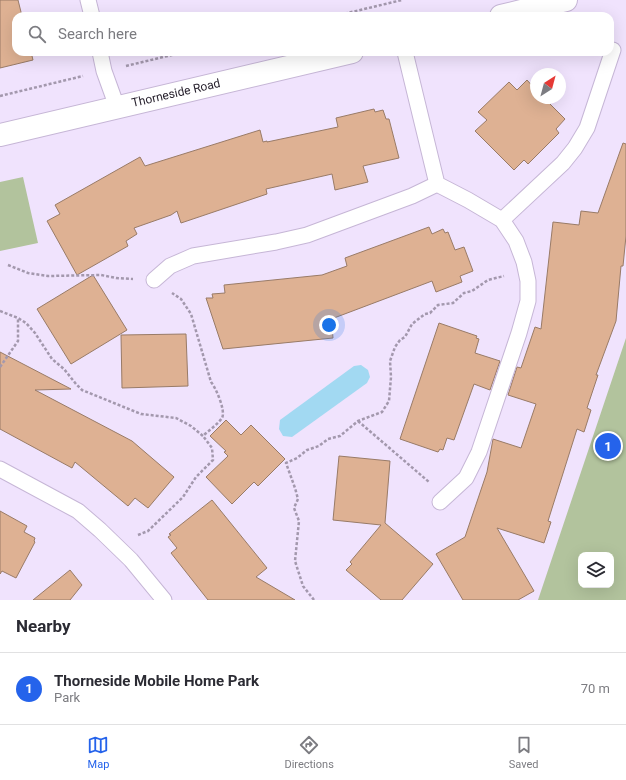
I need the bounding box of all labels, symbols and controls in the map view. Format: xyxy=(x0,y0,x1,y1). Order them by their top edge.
search box xyxy=(12,12,614,56)
icon: search xyxy=(26,23,48,45)
text: Search here xyxy=(58,25,137,43)
north arrow xyxy=(530,68,566,104)
street label: Thorneside Road xyxy=(130,76,222,110)
your location xyxy=(319,315,339,335)
pin: 1 xyxy=(595,431,621,461)
map controls xyxy=(578,552,614,588)
button: layers xyxy=(578,552,614,588)
text: Nearby xyxy=(16,616,71,636)
text: Thorneside Mobile Home Park xyxy=(54,672,259,690)
text: 1 xyxy=(25,681,33,696)
text: 70 m xyxy=(581,681,610,696)
text: Park xyxy=(54,690,80,705)
tab: Map xyxy=(87,734,109,771)
tab: Directions xyxy=(284,734,334,771)
tab: Saved xyxy=(509,734,539,771)

